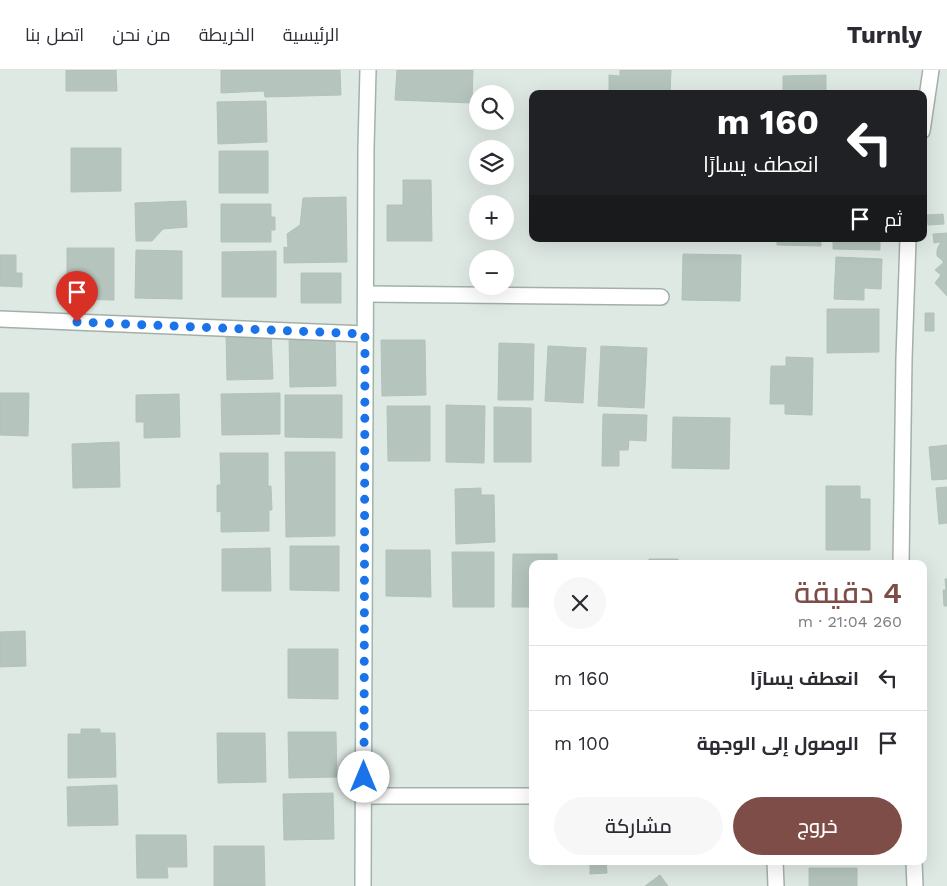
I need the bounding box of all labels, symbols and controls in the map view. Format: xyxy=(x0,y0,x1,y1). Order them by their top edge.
text: Turnly xyxy=(847,21,922,49)
text: اتصل بنا xyxy=(25,24,84,45)
text: من نحن xyxy=(112,24,171,45)
text: الخريطة xyxy=(199,24,255,45)
text: الرئيسية xyxy=(283,24,339,45)
map controls xyxy=(469,85,514,295)
button: search xyxy=(469,85,514,130)
text: 160 m xyxy=(717,101,819,143)
icon: left xyxy=(837,110,902,175)
button: layers xyxy=(469,140,514,185)
text: انعطف يسارًا xyxy=(703,152,819,177)
button: + xyxy=(469,195,514,240)
icon: arrive xyxy=(846,205,874,233)
text: ثم xyxy=(884,208,902,231)
button: − xyxy=(469,250,514,295)
pin xyxy=(56,271,98,322)
icon: arrive xyxy=(63,278,91,306)
text: 4 دقيقة xyxy=(794,575,902,610)
button: close xyxy=(554,577,606,629)
text: 260 m · 21:04 xyxy=(798,612,902,631)
icon: left xyxy=(874,664,902,692)
text: 160 m xyxy=(554,667,609,690)
text: انعطف يسارًا xyxy=(750,667,859,690)
icon: arrive xyxy=(874,729,902,757)
text: 100 m xyxy=(554,732,610,755)
text: الوصول إلى الوجهة xyxy=(697,732,859,755)
position arrow xyxy=(337,750,389,802)
button: مشاركة xyxy=(554,797,723,855)
button: خروج xyxy=(733,797,902,855)

